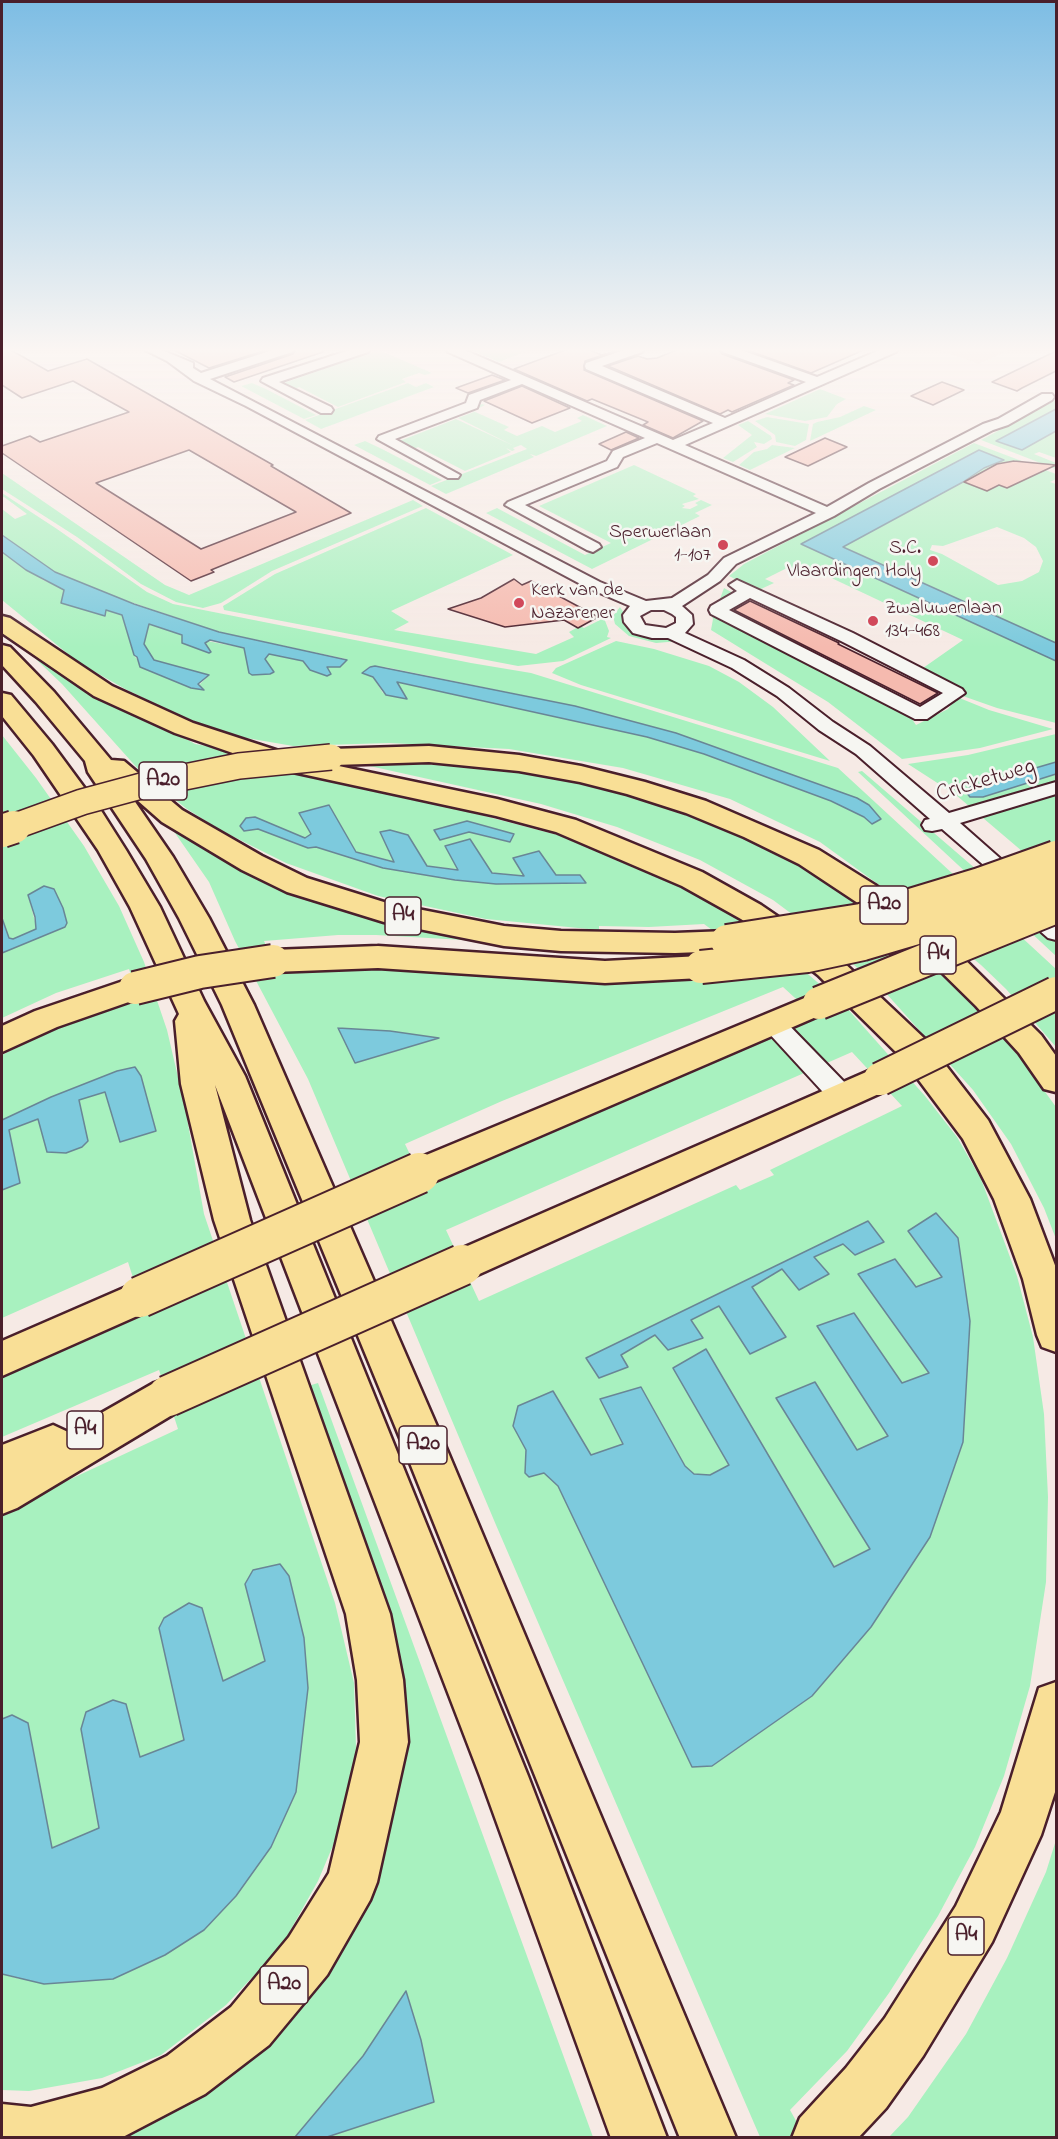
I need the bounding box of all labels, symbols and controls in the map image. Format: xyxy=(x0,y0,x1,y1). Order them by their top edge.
place label: Sperwerlaan 1-107 xyxy=(609,522,711,569)
marker: Sperwerlaan 1-107 xyxy=(716,538,730,552)
place label: S.C. Vlaardingen Holy xyxy=(787,538,921,585)
marker: S.C. Vlaardingen Holy xyxy=(926,554,940,568)
place label: Kerk van de Nazarener xyxy=(531,580,623,627)
marker: Kerk van de Nazarener xyxy=(512,596,526,610)
place label: Zwaluwenlaan 134-468 xyxy=(885,598,1002,645)
marker: Zwaluwenlaan 134-468 xyxy=(866,614,880,628)
street label: Cricketweg xyxy=(933,753,1039,811)
road number: A20 xyxy=(139,762,187,800)
road number: A20 xyxy=(860,886,908,924)
road number: A4 xyxy=(385,897,421,935)
road number: A4 xyxy=(920,936,956,974)
road number: A4 xyxy=(67,1411,103,1449)
road number: A20 xyxy=(399,1426,447,1464)
road number: A4 xyxy=(948,1917,984,1955)
road number: A20 xyxy=(260,1966,308,2004)

